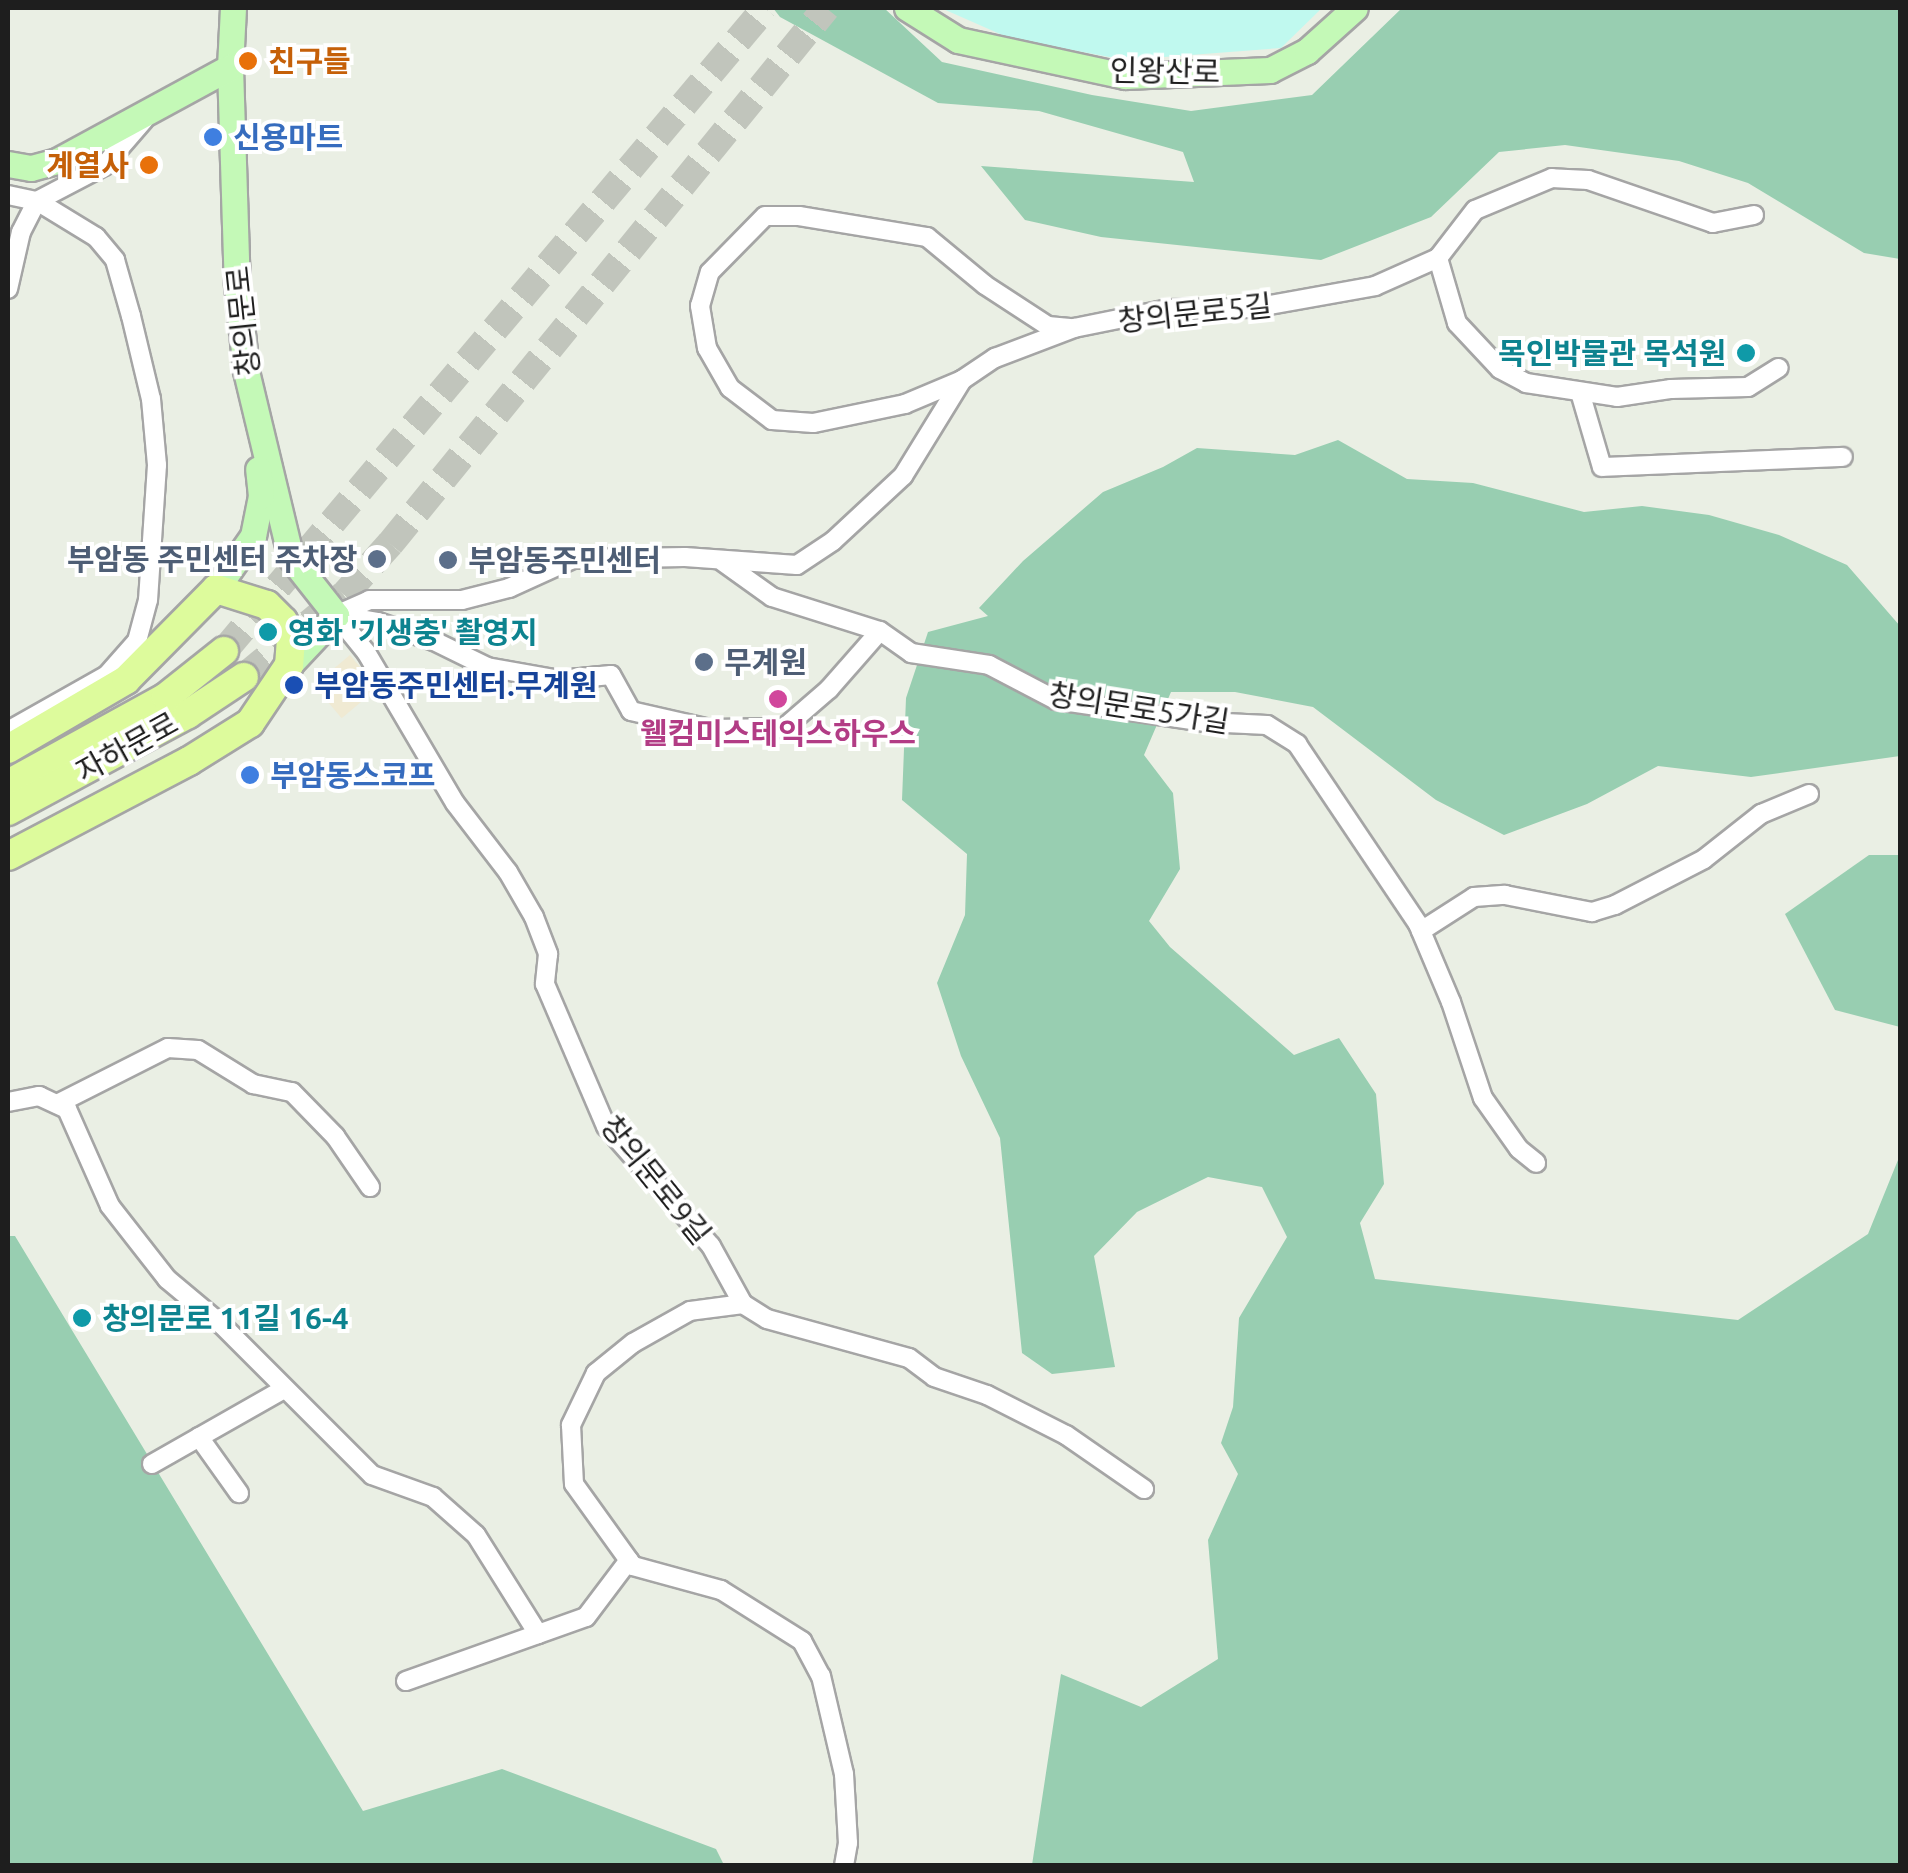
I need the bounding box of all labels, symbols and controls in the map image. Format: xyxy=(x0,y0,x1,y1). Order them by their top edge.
place label: 친구들 xyxy=(268,43,351,79)
marker: 친구들 xyxy=(237,50,259,72)
street label: 인왕산로 xyxy=(1109,52,1221,90)
place label: 신용마트 xyxy=(233,119,343,155)
marker: 신용마트 xyxy=(202,126,224,148)
place label: 계열사 xyxy=(46,147,129,183)
marker: 계열사 xyxy=(138,154,160,176)
street label: 창의문로 xyxy=(219,264,267,378)
street label: 창의문로5길 xyxy=(1116,287,1274,339)
place label: 목인박물관 목석원 xyxy=(1498,335,1726,371)
marker: 목인박물관 목석원 xyxy=(1735,342,1757,364)
place label: 부암동 주민센터 주차장 xyxy=(67,541,357,577)
place label: 부암동주민센터 xyxy=(468,542,661,578)
marker: 부암동 주민센터 주차장 xyxy=(366,548,388,570)
marker: 부암동주민센터 xyxy=(437,549,459,571)
place label: 영화 '기생충' 촬영지 xyxy=(288,614,538,650)
marker: 영화 '기생충' 촬영지 xyxy=(257,621,279,643)
place label: 무계원 xyxy=(724,644,807,680)
marker: 무계원 xyxy=(693,651,715,673)
place label: 부암동주민센터.무계원 xyxy=(314,667,597,703)
marker: 부암동주민센터.무계원 xyxy=(283,674,305,696)
street label: 창의문로5가길 xyxy=(1046,676,1232,740)
marker: 웰컴미스테익스하우스 xyxy=(767,688,789,710)
street label: 자하문로 xyxy=(70,704,184,790)
place label: 웰컴미스테익스하우스 xyxy=(640,715,916,751)
place label: 부암동스코프 xyxy=(270,757,436,793)
marker: 부암동스코프 xyxy=(239,764,261,786)
street label: 창의문로9길 xyxy=(593,1108,719,1252)
place label: 창의문로 11길 16-4 xyxy=(102,1300,349,1336)
marker: 창의문로 11길 16-4 xyxy=(71,1307,93,1329)

